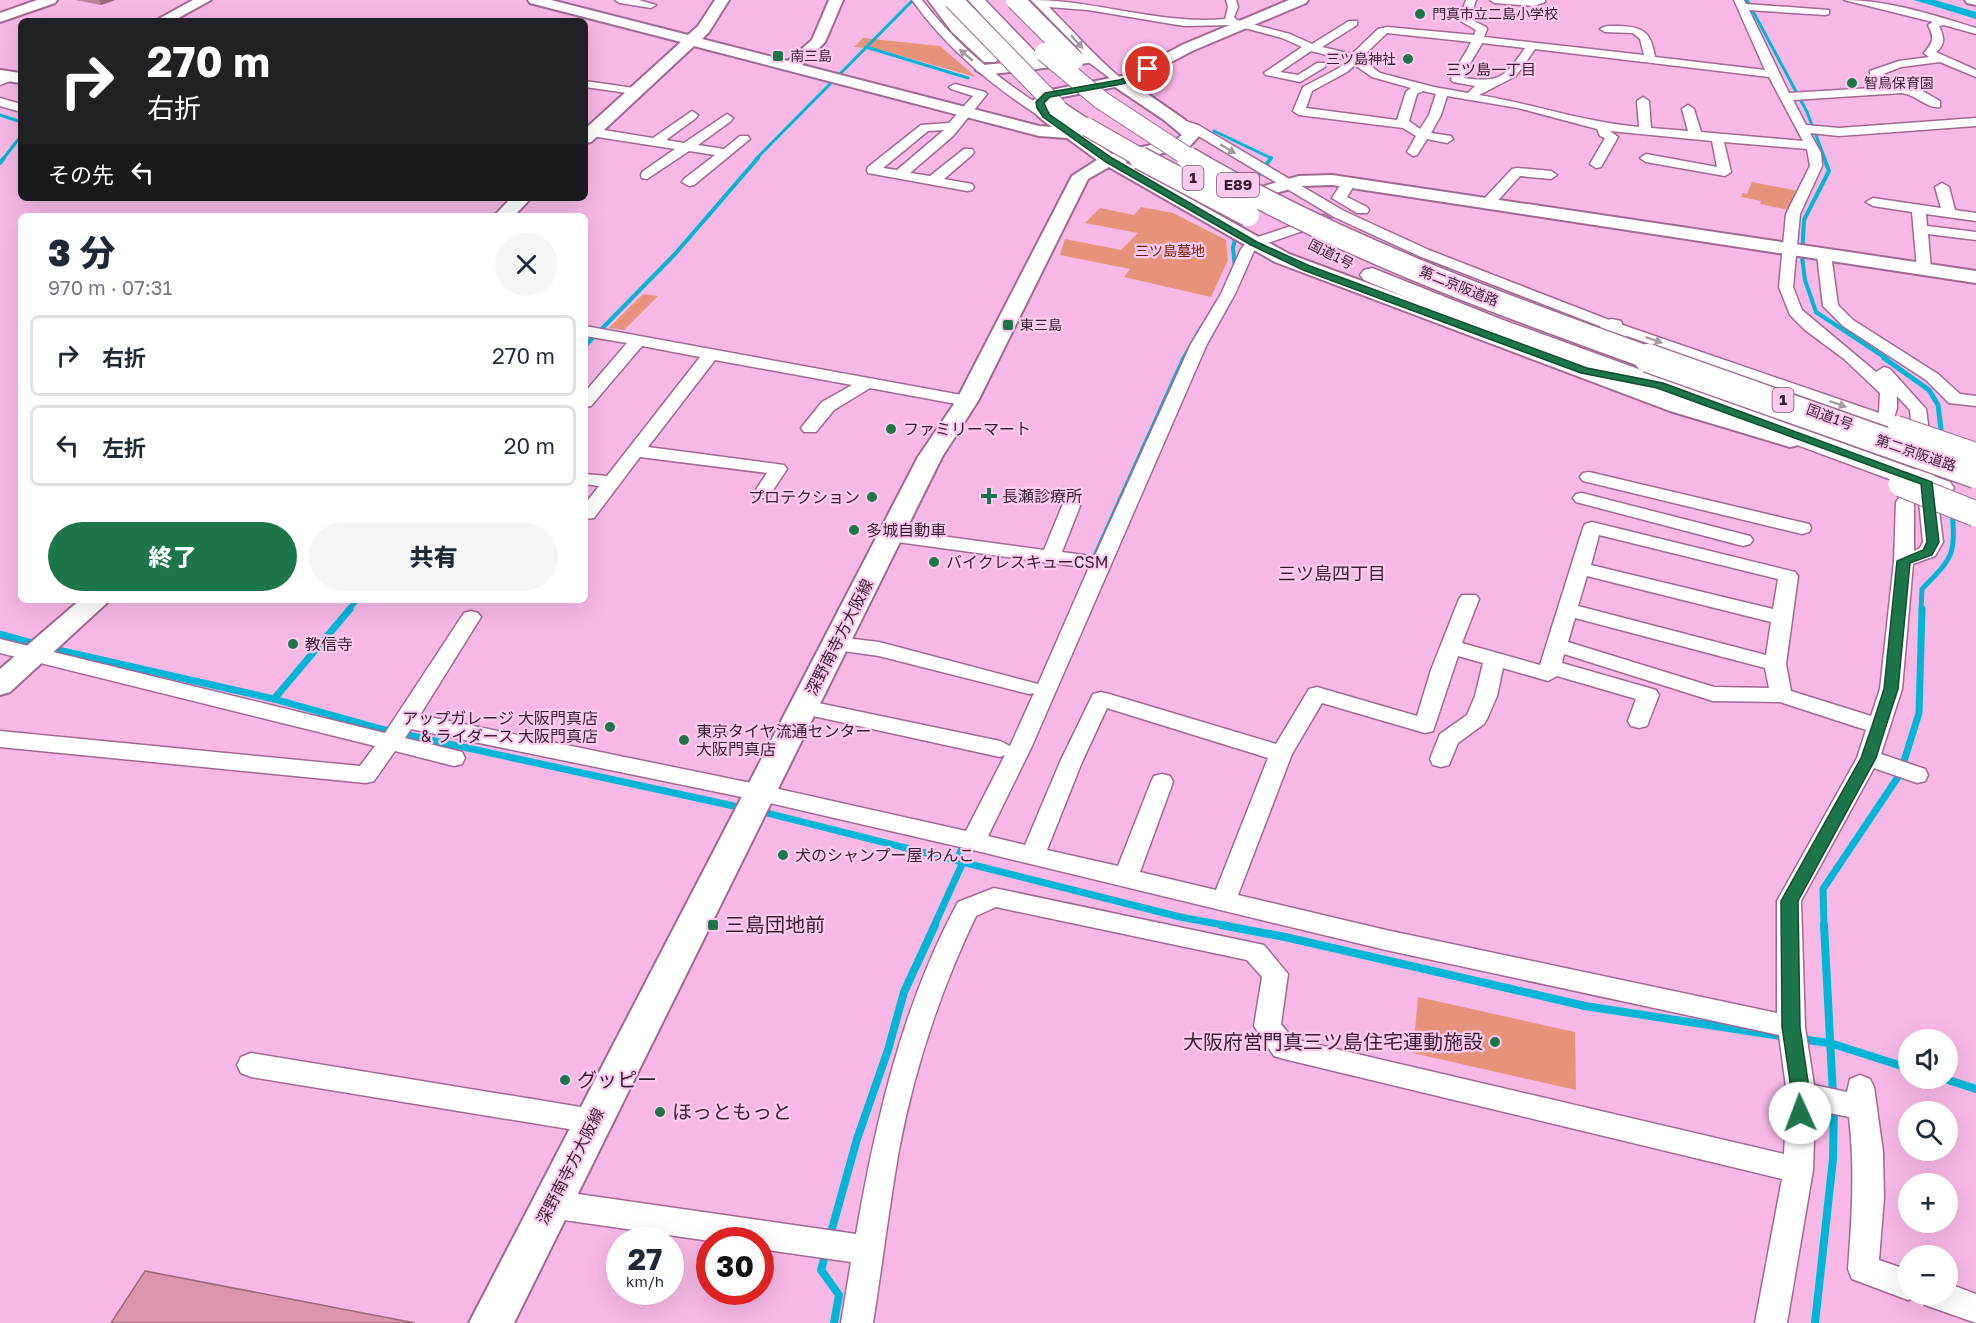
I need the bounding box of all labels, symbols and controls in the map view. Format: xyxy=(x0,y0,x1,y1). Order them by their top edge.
place label: 門真市立二島小学校 xyxy=(1432,5,1558,22)
marker: 門真市立二島小学校 xyxy=(1413,7,1427,21)
one-way arrow xyxy=(1070,34,1084,49)
text: 270 m xyxy=(147,36,270,86)
icon: right xyxy=(48,42,126,120)
pin xyxy=(1122,43,1173,94)
place label: 南三島 xyxy=(790,47,832,64)
marker: 南三島 xyxy=(771,49,785,63)
one-way arrow xyxy=(959,49,974,62)
place label: 三ツ島神社 xyxy=(1326,50,1396,67)
icon: arrive xyxy=(1131,52,1164,85)
marker: 三ツ島神社 xyxy=(1401,52,1415,66)
district label: 三ツ島一丁目 xyxy=(1446,60,1536,78)
place label: 智鳥保育園 xyxy=(1864,74,1934,91)
marker: 智鳥保育園 xyxy=(1845,76,1859,90)
text: 右折 xyxy=(147,92,201,124)
one-way arrow xyxy=(1220,143,1236,154)
icon: left xyxy=(126,156,159,189)
text: その先 xyxy=(48,161,114,188)
road number: 1 xyxy=(1182,166,1204,190)
road number: E89 xyxy=(1217,173,1259,197)
text: 3 分 xyxy=(48,231,116,274)
button: close xyxy=(495,233,558,296)
street label: 国道1号 xyxy=(1306,235,1357,272)
park label: 三ツ島墓地 xyxy=(1135,242,1205,259)
street label: 第二京阪道路 xyxy=(1417,262,1501,309)
text: 970 m · 07:31 xyxy=(48,275,172,299)
place label: 東三島 xyxy=(1020,316,1062,333)
marker: 東三島 xyxy=(1001,318,1015,332)
one-way arrow xyxy=(1645,336,1663,346)
icon: right xyxy=(51,339,84,372)
text: 270 m xyxy=(492,342,555,369)
text: 右折 xyxy=(102,344,146,371)
road number: 1 xyxy=(1772,388,1794,412)
street label: 国道1号 xyxy=(1804,400,1856,433)
one-way arrow xyxy=(1829,400,1847,410)
place label: ファミリーマート xyxy=(903,419,1031,439)
marker: ファミリーマート xyxy=(884,422,898,436)
icon: left xyxy=(51,429,84,462)
street label: 第二京阪道路 xyxy=(1874,431,1959,474)
text: 20 m xyxy=(504,432,555,459)
text: 左折 xyxy=(102,434,146,461)
place label: 長瀬診療所 xyxy=(1002,486,1082,506)
place label: プロテクション xyxy=(748,487,860,507)
marker: 長瀬診療所 xyxy=(980,487,998,505)
marker: プロテクション xyxy=(865,490,879,504)
place label: 多城自動車 xyxy=(866,520,946,540)
button: 終了 xyxy=(48,522,297,591)
button: 共有 xyxy=(309,522,558,591)
marker: 多城自動車 xyxy=(847,523,861,537)
place label: バイクレスキューCSM xyxy=(946,552,1109,572)
marker: バイクレスキューCSM xyxy=(927,555,941,569)
district label: 三ツ島四丁目 xyxy=(1278,562,1386,584)
street label: 深野南寺方大阪線 xyxy=(801,575,877,699)
place label: 教信寺 xyxy=(305,634,353,654)
marker: 教信寺 xyxy=(286,637,300,651)
place label: アップガレージ 大阪門真店 & ライダース 大阪門真店 xyxy=(402,708,598,746)
marker: アップガレージ 大阪門真店 & ライダース 大阪門真店 xyxy=(603,720,617,734)
place label: 東京タイヤ流通センター 大阪門真店 xyxy=(696,721,872,759)
marker: 東京タイヤ流通センター 大阪門真店 xyxy=(677,733,691,747)
place label: 犬のシャンプー屋 わんこ xyxy=(795,845,975,865)
marker: 犬のシャンプー屋 わんこ xyxy=(776,848,790,862)
place label: 三島団地前 xyxy=(725,912,825,936)
marker: 三島団地前 xyxy=(706,918,720,932)
place label: 大阪府営門真三ツ島住宅運動施設 xyxy=(1183,1029,1483,1053)
map controls xyxy=(1898,1029,1958,1305)
button: sound xyxy=(1898,1029,1958,1089)
marker: 大阪府営門真三ツ島住宅運動施設 xyxy=(1488,1035,1502,1049)
place label: グッピー xyxy=(577,1067,657,1091)
marker: グッピー xyxy=(558,1073,572,1087)
position arrow xyxy=(1768,1081,1832,1145)
place label: ほっともっと xyxy=(672,1099,792,1123)
button: search xyxy=(1898,1101,1958,1161)
street label: 深野南寺方大阪線 xyxy=(532,1104,608,1228)
marker: ほっともっと xyxy=(653,1105,667,1119)
button: + xyxy=(1898,1173,1958,1233)
speed limit sign: 30 xyxy=(696,1227,774,1305)
text: 27 xyxy=(628,1241,662,1277)
button: − xyxy=(1898,1245,1958,1305)
text: km/h xyxy=(626,1272,664,1290)

